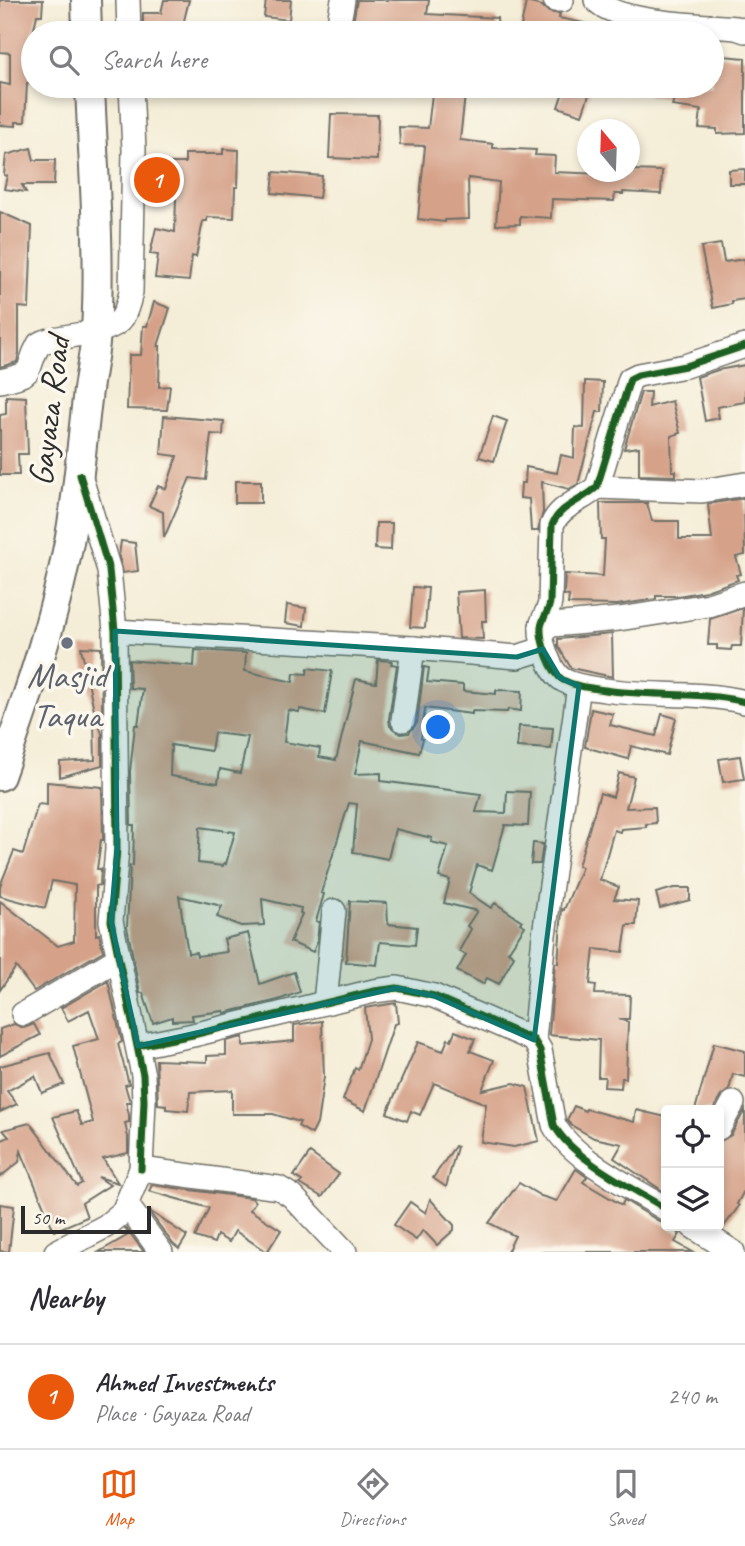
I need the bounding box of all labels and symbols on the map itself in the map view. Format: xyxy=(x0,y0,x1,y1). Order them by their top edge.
north arrow xyxy=(577,119,640,182)
pin: 1 xyxy=(134,154,180,206)
street label: Gayaza Road xyxy=(18,329,81,488)
marker: Masjid Taqua xyxy=(59,635,75,651)
place label: Masjid Taqua xyxy=(27,653,112,738)
your location xyxy=(421,710,455,744)
scale bar xyxy=(21,1203,150,1235)

